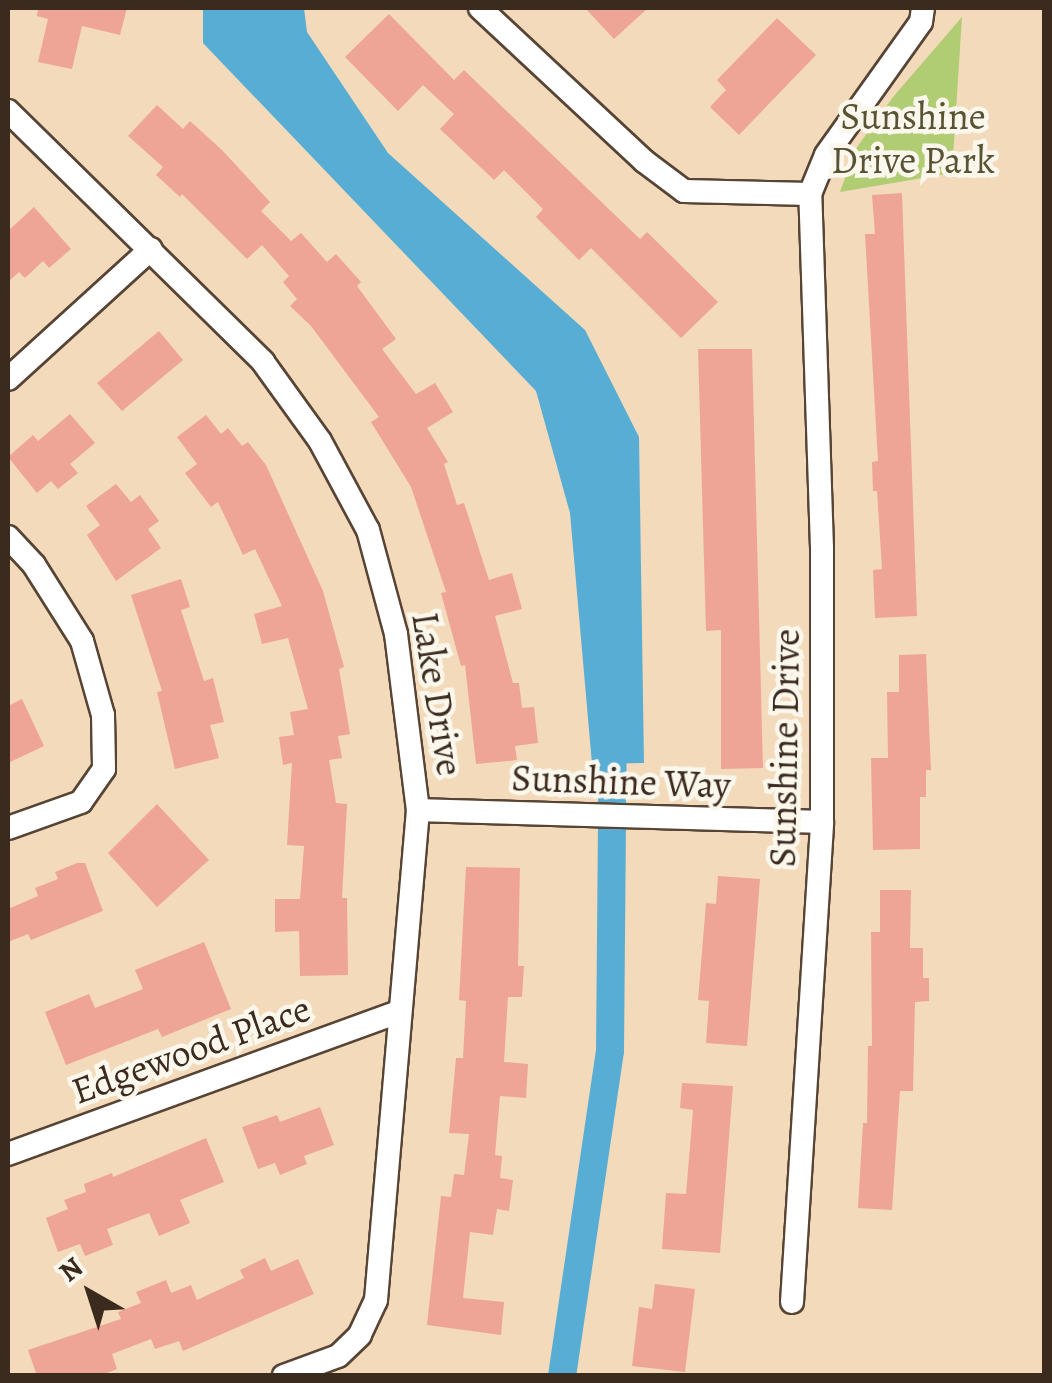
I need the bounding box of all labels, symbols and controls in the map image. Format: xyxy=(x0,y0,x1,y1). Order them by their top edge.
park label: Sunshine Drive Park xyxy=(831,94,995,183)
street label: Lake Drive xyxy=(402,609,472,779)
street label: Sunshine Drive xyxy=(760,628,810,868)
street label: Sunshine Way xyxy=(511,755,731,809)
street label: Edgewood Place xyxy=(66,986,316,1114)
north arrow xyxy=(40,1243,140,1343)
text: N xyxy=(51,1249,91,1291)

